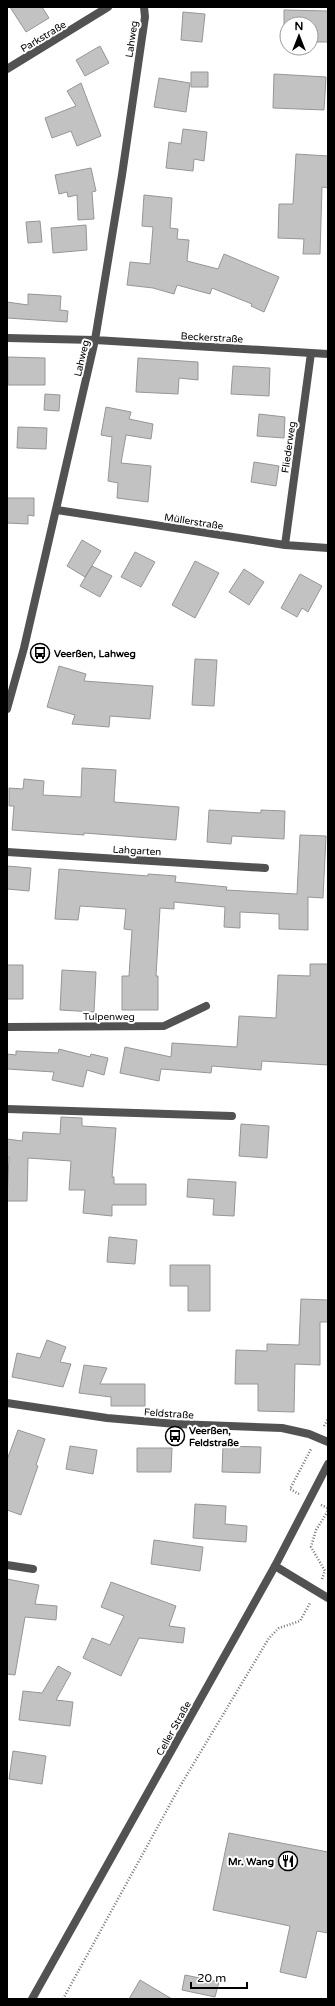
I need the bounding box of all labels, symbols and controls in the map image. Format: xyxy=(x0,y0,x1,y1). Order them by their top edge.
north arrow xyxy=(279,16,319,56)
street label: Parkstraße xyxy=(19,18,69,55)
street label: Lahweg xyxy=(123,20,141,58)
text: N xyxy=(295,20,303,33)
street label: Beckerstraße xyxy=(180,330,244,346)
street label: Lahweg xyxy=(72,339,92,378)
street label: Fliederweg xyxy=(279,420,299,474)
street label: Müllerstraße xyxy=(163,511,225,533)
bus stop icon: Veerßen, Lahweg xyxy=(29,642,51,664)
place label: Veerßen, Lahweg xyxy=(54,648,136,660)
street label: Lahgarten xyxy=(112,844,162,858)
street label: Tulpenweg xyxy=(83,1011,135,1023)
street label: Feldstraße xyxy=(144,1406,195,1422)
bus stop icon: Veerßen, Feldstraße xyxy=(164,1425,186,1447)
place label: Veerßen, Feldstraße xyxy=(189,1425,239,1449)
street label: Celler Straße xyxy=(154,1699,194,1758)
restaurant icon: Mr. Wang xyxy=(277,1850,299,1872)
place label: Mr. Wang xyxy=(228,1856,274,1868)
scale bar xyxy=(191,1964,247,1990)
text: 20 m xyxy=(197,1971,226,1985)

